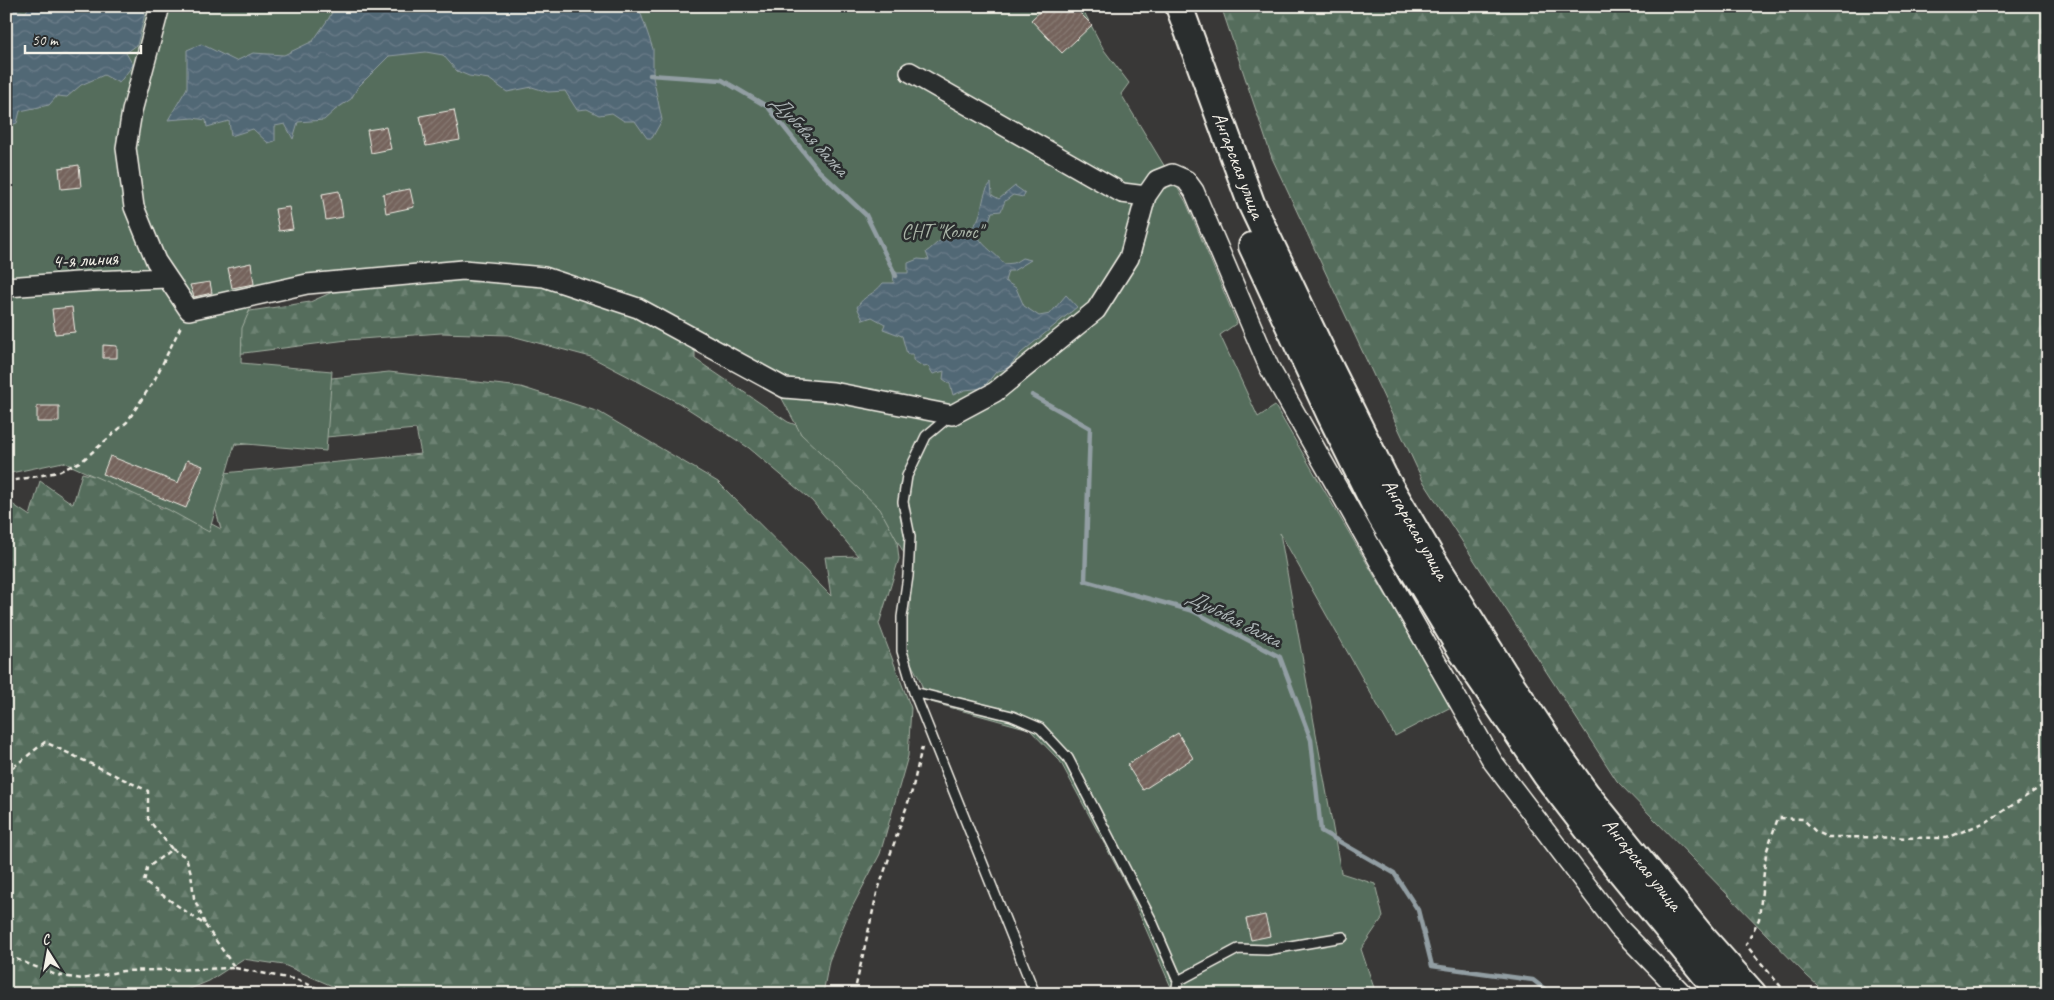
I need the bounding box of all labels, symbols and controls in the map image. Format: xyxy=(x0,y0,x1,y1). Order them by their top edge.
scale bar xyxy=(25,22,141,54)
text: 50 m xyxy=(32,31,59,50)
water label: Дубовая балка xyxy=(765,88,856,183)
street label: Ангарская улица xyxy=(1207,108,1271,224)
park label: СНТ "Колос" xyxy=(902,219,987,244)
street label: 4-я линия xyxy=(51,245,119,274)
street label: Ангарская улица xyxy=(1377,474,1455,586)
water label: Дубовая балка xyxy=(1182,583,1287,654)
street label: Ангарская улица xyxy=(1597,813,1689,917)
north arrow xyxy=(22,928,72,978)
text: С xyxy=(41,930,53,949)

